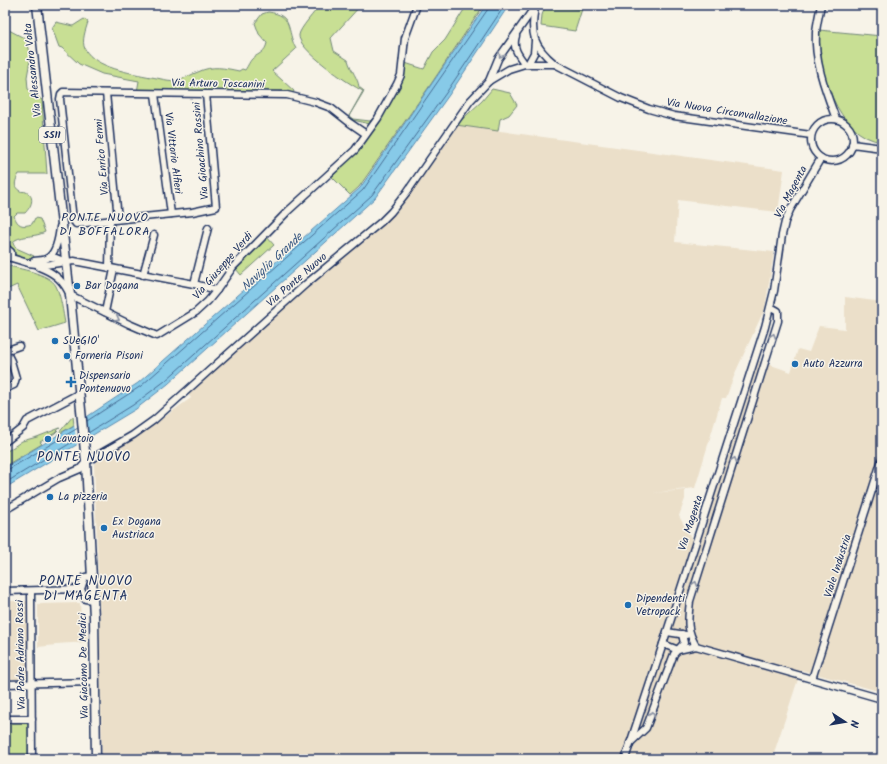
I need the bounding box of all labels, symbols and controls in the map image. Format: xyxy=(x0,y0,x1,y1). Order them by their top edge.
street label: Via Alessandro Volta xyxy=(19,22,47,118)
one-way arrow xyxy=(499,51,506,58)
street label: Via Arturo Toscanini xyxy=(171,74,265,94)
street label: Via Nuova Circonvallazione xyxy=(665,94,789,130)
street label: Via Gioachino Rossini xyxy=(188,101,214,201)
street label: Via Vittorio Alfieri xyxy=(159,111,187,195)
street label: Via Enrico Fermi xyxy=(90,118,114,196)
road number: SS11 xyxy=(39,127,65,143)
street label: Via Magenta xyxy=(770,162,812,222)
district label: PONTE NUOVO DI BOFFALORA xyxy=(59,208,151,241)
water label: Naviglio Grande xyxy=(237,227,308,296)
street label: Via Giuseppe Verdi xyxy=(188,228,258,304)
street label: Via Ponte Nuovo xyxy=(262,248,332,312)
place label: Bar Dogana xyxy=(85,277,139,295)
marker: Bar Dogana xyxy=(72,281,82,291)
one-way arrow xyxy=(113,314,121,321)
place label: SUeGIO' xyxy=(63,332,99,350)
one-way arrow xyxy=(768,332,777,339)
marker: SUeGIO' xyxy=(50,336,60,346)
place label: Forneria Pisoni xyxy=(75,347,143,365)
marker: Forneria Pisoni xyxy=(62,351,72,361)
place label: Auto Azzurra xyxy=(803,355,863,373)
marker: Auto Azzurra xyxy=(790,359,800,369)
place label: Dispensario Pontenuovo xyxy=(79,367,131,398)
marker: Dispensario Pontenuovo xyxy=(66,377,76,387)
place label: Lavatoio xyxy=(56,430,94,448)
marker: Lavatoio xyxy=(43,434,53,444)
district label: PONTE NUOVO xyxy=(37,447,131,468)
one-way arrow xyxy=(729,456,738,463)
place label: La pizzeria xyxy=(58,488,108,506)
marker: La pizzeria xyxy=(45,492,55,502)
street label: Via Magenta xyxy=(674,493,708,553)
place label: Ex Dogana Austriaca xyxy=(112,513,161,544)
marker: Ex Dogana Austriaca xyxy=(99,523,109,533)
street label: Viale Industria xyxy=(819,532,857,600)
district label: PONTE NUOVO DI MAGENTA xyxy=(39,571,133,607)
one-way arrow xyxy=(690,580,699,587)
place label: Dipendenti Vetropack xyxy=(636,590,685,621)
street label: Via Padre Adriano Rossi xyxy=(11,600,31,710)
marker: Dipendenti Vetropack xyxy=(623,600,633,610)
street label: Via Giacomo De Medici xyxy=(74,612,94,719)
north arrow xyxy=(825,702,865,742)
one-way arrow xyxy=(647,710,655,717)
text: N xyxy=(844,719,863,729)

